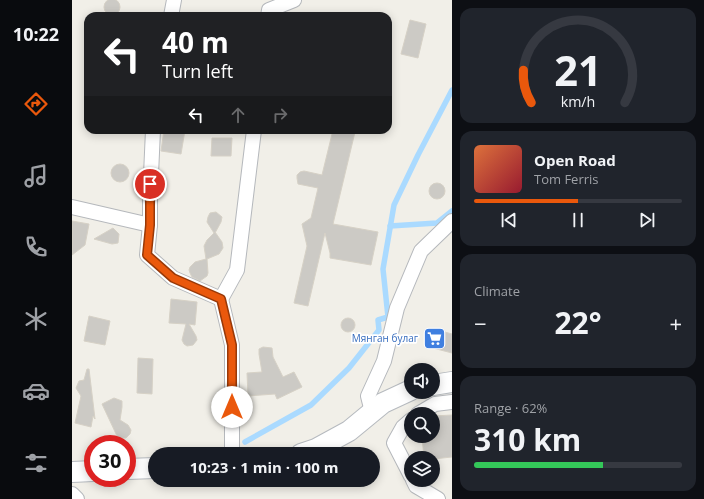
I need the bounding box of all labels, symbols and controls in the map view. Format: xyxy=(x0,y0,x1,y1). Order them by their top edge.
text: 10:22 xyxy=(13,22,59,46)
text: 40 m xyxy=(162,23,229,61)
icon: left xyxy=(96,28,148,80)
text: 21 xyxy=(554,42,602,98)
text: Turn left xyxy=(162,59,233,83)
icon: directions xyxy=(22,90,50,118)
text: km/h xyxy=(561,92,595,111)
icon: left xyxy=(185,104,207,126)
icon: ahead xyxy=(227,104,249,126)
icon: right xyxy=(269,104,291,126)
text: Open Road xyxy=(534,150,616,170)
icon: music xyxy=(22,162,50,190)
pin xyxy=(133,167,167,201)
text: Tom Ferris xyxy=(534,170,599,188)
icon: arrive xyxy=(139,173,161,195)
icon: previous xyxy=(498,209,520,231)
icon: pause xyxy=(567,209,589,231)
icon: next xyxy=(636,209,658,231)
icon: phone xyxy=(22,233,50,261)
text: Climate xyxy=(474,282,520,300)
text: 22° xyxy=(554,302,602,343)
icon: climate xyxy=(22,305,50,333)
text: − xyxy=(474,308,487,338)
text: + xyxy=(669,308,682,338)
supermarket icon: Мянган булаг xyxy=(421,325,447,351)
place label: Мянган булаг xyxy=(352,331,419,345)
map controls xyxy=(404,363,440,487)
button: sound xyxy=(404,363,440,399)
icon: car xyxy=(22,377,50,405)
position arrow xyxy=(211,386,253,428)
text: Range · 62% xyxy=(474,399,547,417)
button: search xyxy=(404,407,440,443)
text: 310 km xyxy=(474,419,581,460)
speed limit sign: 30 xyxy=(84,435,136,487)
icon: filters xyxy=(22,449,50,477)
button: layers xyxy=(404,451,440,487)
text: 10:23 · 1 min · 100 m xyxy=(190,457,338,477)

